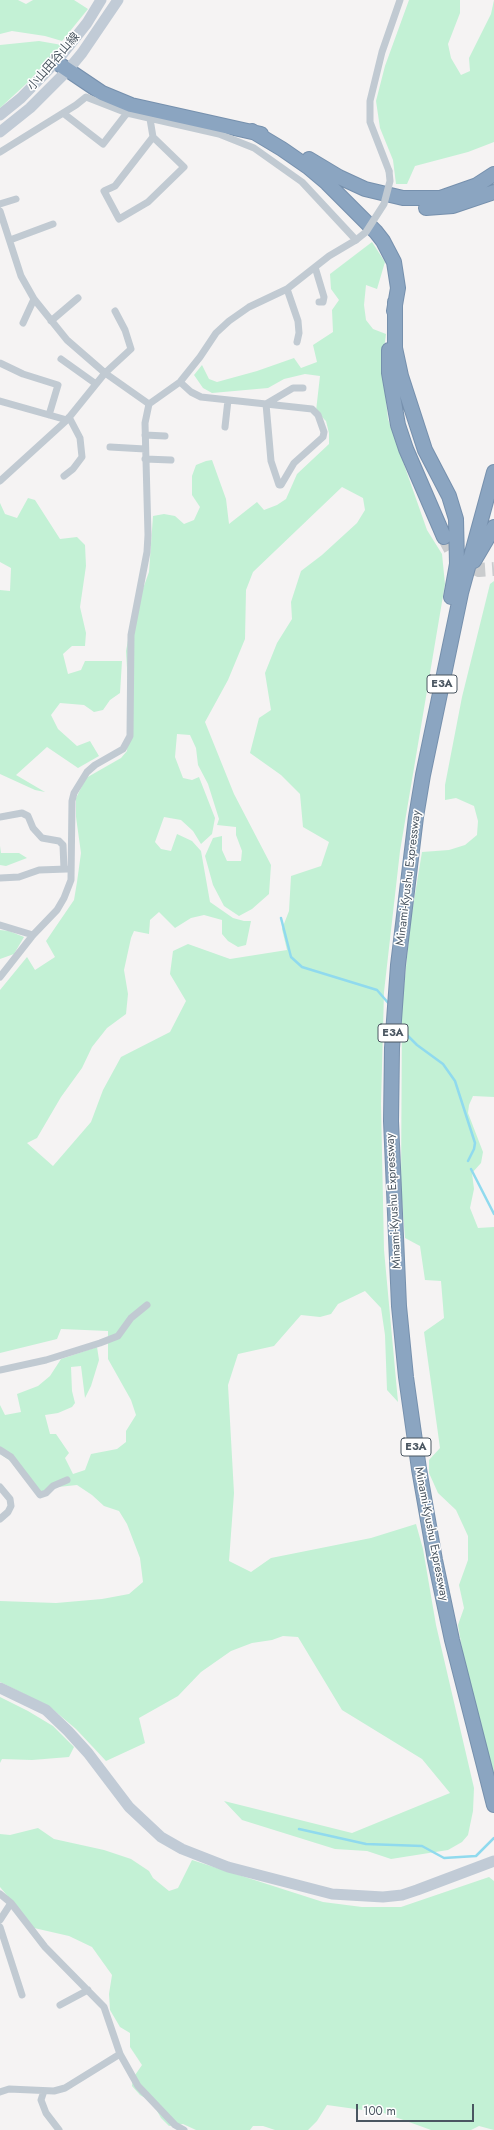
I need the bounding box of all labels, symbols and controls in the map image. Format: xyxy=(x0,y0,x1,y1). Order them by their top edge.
street label: 小山田谷山線 xyxy=(25,30,83,94)
road number: E3A xyxy=(427,675,457,693)
street label: Minami-Kyushu Expressway xyxy=(394,810,424,946)
road number: E3A xyxy=(378,1024,408,1042)
street label: Minami-Kyushu Expressway xyxy=(383,1133,405,1269)
road number: E3A xyxy=(401,1438,431,1456)
street label: Minami-Kyushu Expressway xyxy=(411,1466,451,1602)
scale bar xyxy=(358,2096,476,2122)
text: 100 m xyxy=(363,2102,396,2120)

